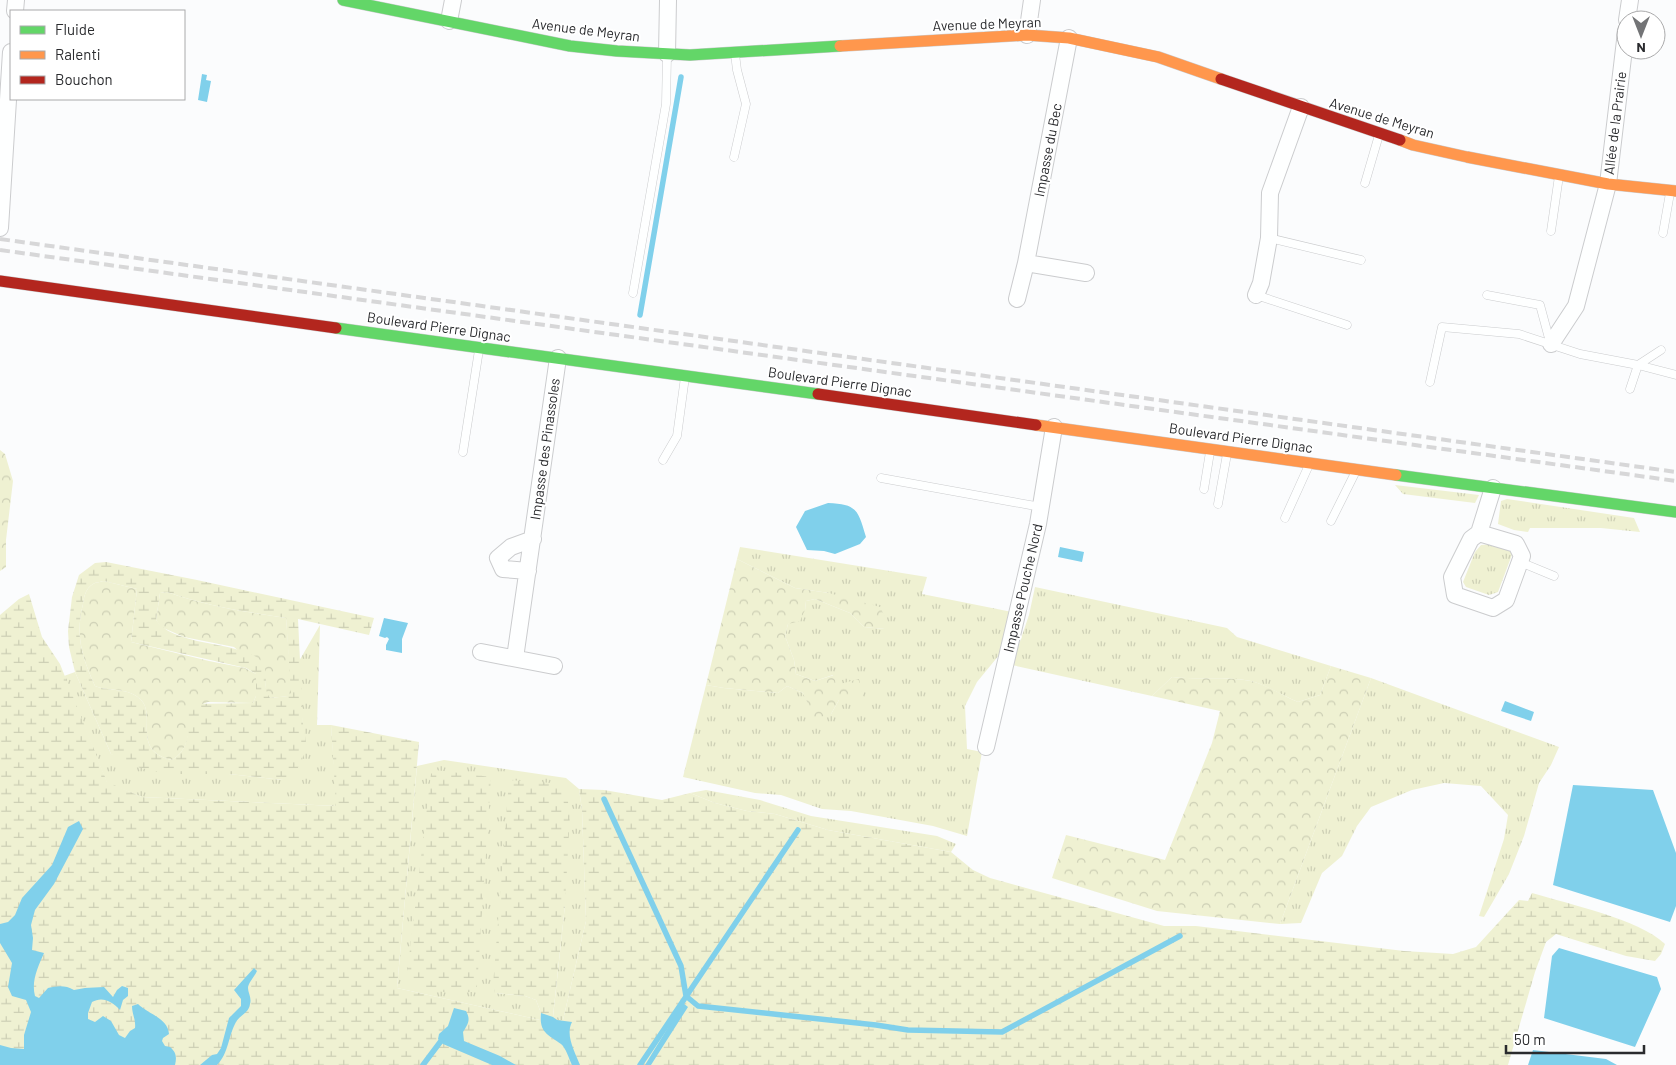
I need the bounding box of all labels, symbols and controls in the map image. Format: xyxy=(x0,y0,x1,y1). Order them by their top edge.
legend xyxy=(10,10,185,100)
north arrow xyxy=(1616,10,1666,60)
street label: Avenue de Meyran xyxy=(932,13,1042,34)
street label: Avenue de Meyran xyxy=(531,14,641,45)
text: Fluide xyxy=(55,20,95,38)
text: N xyxy=(1636,40,1646,57)
text: Ralenti xyxy=(55,45,101,63)
text: Bouchon xyxy=(55,70,113,88)
street label: Allée de la Prairie xyxy=(1600,70,1629,176)
street label: Avenue de Meyran xyxy=(1328,94,1437,142)
street label: Impasse du Bec xyxy=(1030,102,1065,198)
street label: Boulevard Pierre Dignac xyxy=(366,308,512,345)
street label: Boulevard Pierre Dignac xyxy=(767,363,913,400)
street label: Impasse des Pinassoles xyxy=(526,377,563,521)
street label: Boulevard Pierre Dignac xyxy=(1168,419,1314,456)
street label: Impasse Pouche Nord xyxy=(999,522,1046,654)
scale bar xyxy=(1506,1022,1644,1054)
text: 50 m xyxy=(1514,1030,1546,1048)

